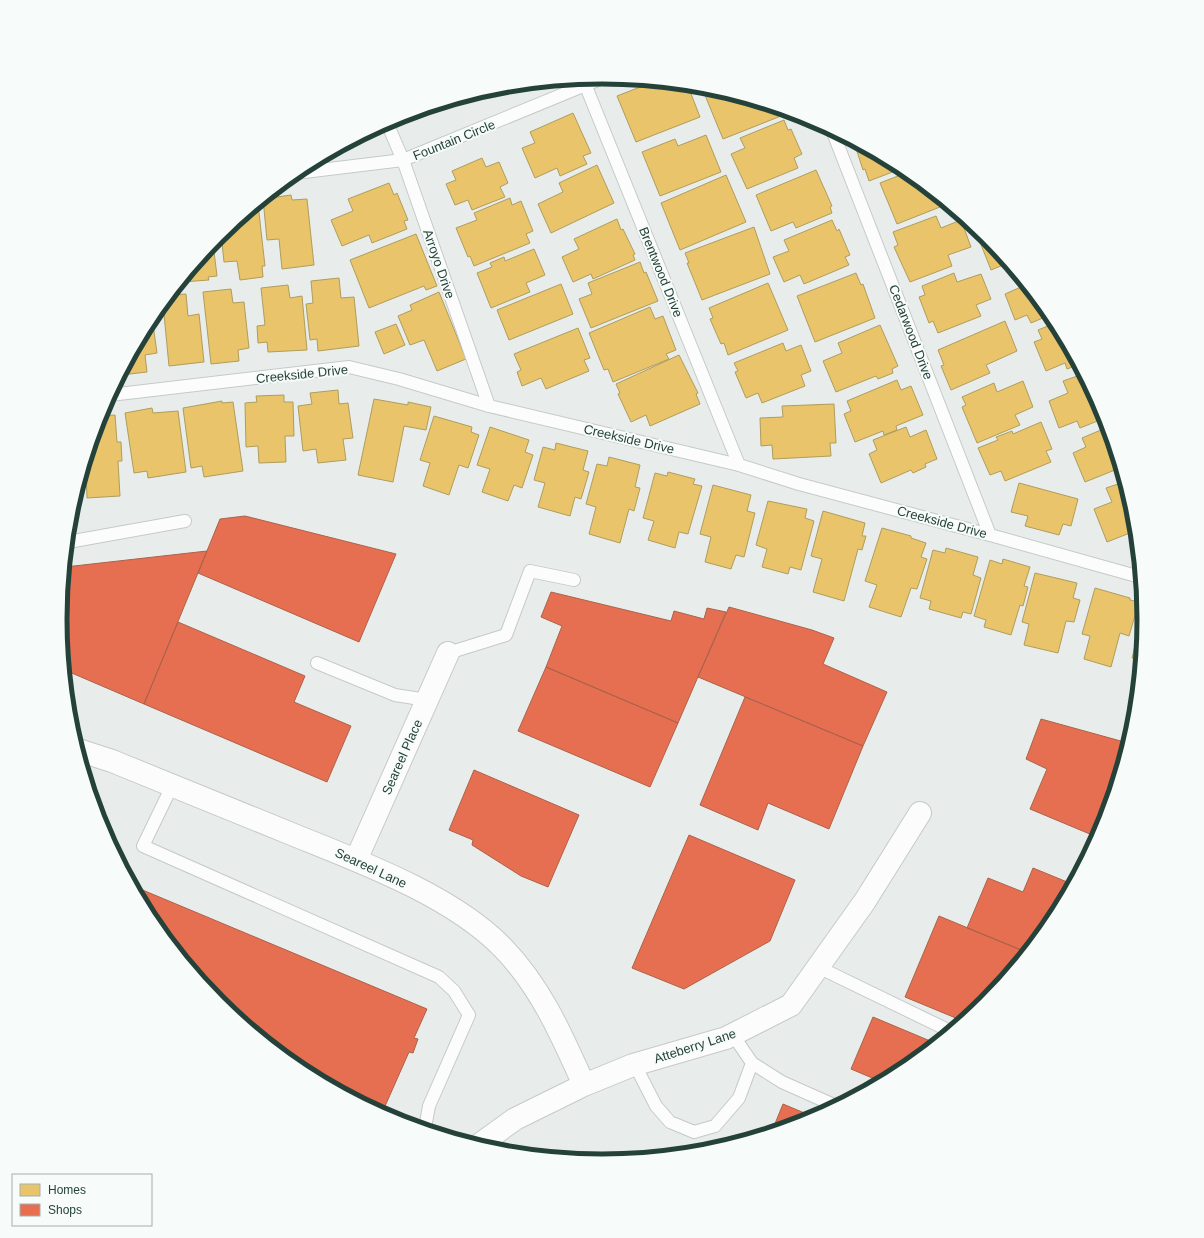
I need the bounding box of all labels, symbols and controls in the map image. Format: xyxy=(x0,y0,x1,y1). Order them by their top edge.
street label: Fountain Circle xyxy=(411,117,497,163)
street label: Brentwood Drive xyxy=(636,225,686,319)
street label: Arroyo Drive xyxy=(420,227,458,301)
street label: Cedarwood Drive xyxy=(886,282,936,382)
street label: Creekside Drive xyxy=(255,362,349,386)
street label: Creekside Drive xyxy=(582,421,676,457)
street label: Creekside Drive xyxy=(895,503,989,541)
street label: Seareel Place xyxy=(379,717,425,797)
street label: Seareel Lane xyxy=(333,845,409,891)
street label: Atteberry Lane xyxy=(652,1026,738,1066)
legend xyxy=(12,1174,152,1226)
text: Homes xyxy=(48,1183,86,1197)
text: Shops xyxy=(48,1203,82,1217)

